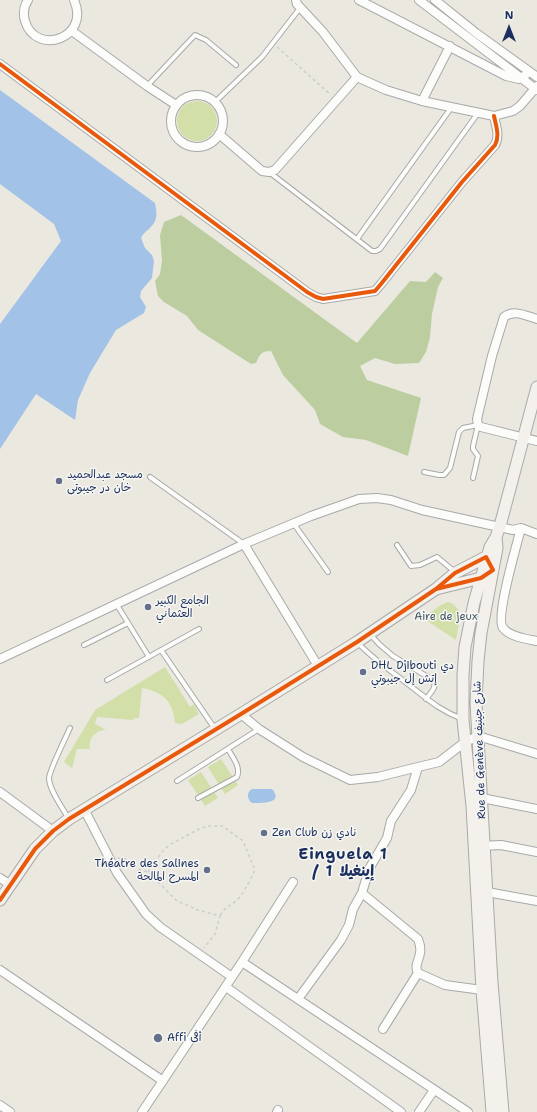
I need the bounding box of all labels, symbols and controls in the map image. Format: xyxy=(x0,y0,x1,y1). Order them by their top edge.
north arrow xyxy=(489,8,529,48)
text: N xyxy=(505,8,513,23)
place label: مسجد عبدالحمید خان در جیبوتی xyxy=(67,468,143,494)
marker: مسجد عبدالحمید خان در جیبوتی xyxy=(54,476,64,486)
place label: الجامع الكبير العثماني xyxy=(156,594,209,620)
marker: الجامع الكبير العثماني xyxy=(143,602,153,612)
park label: Aire de jeux xyxy=(414,610,478,624)
place label: DHL Djibouti دي إتش إل جيبوتي xyxy=(371,659,454,685)
marker: DHL Djibouti دي إتش إل جيبوتي xyxy=(358,667,368,677)
street label: Rue de Genève شارع جينيف xyxy=(471,681,489,819)
place label: Zen Club نادي زن xyxy=(272,826,356,840)
marker: Zen Club نادي زن xyxy=(259,828,269,838)
district label: Einguela 1 / إينغيلا 1 xyxy=(298,846,388,881)
place label: Théatre des Salines المسرح المالحة xyxy=(95,857,199,883)
marker: Théatre des Salines المسرح المالحة xyxy=(202,865,212,875)
place label: Affi أفى xyxy=(167,1031,201,1045)
marker: Affi أفى xyxy=(152,1032,164,1044)

